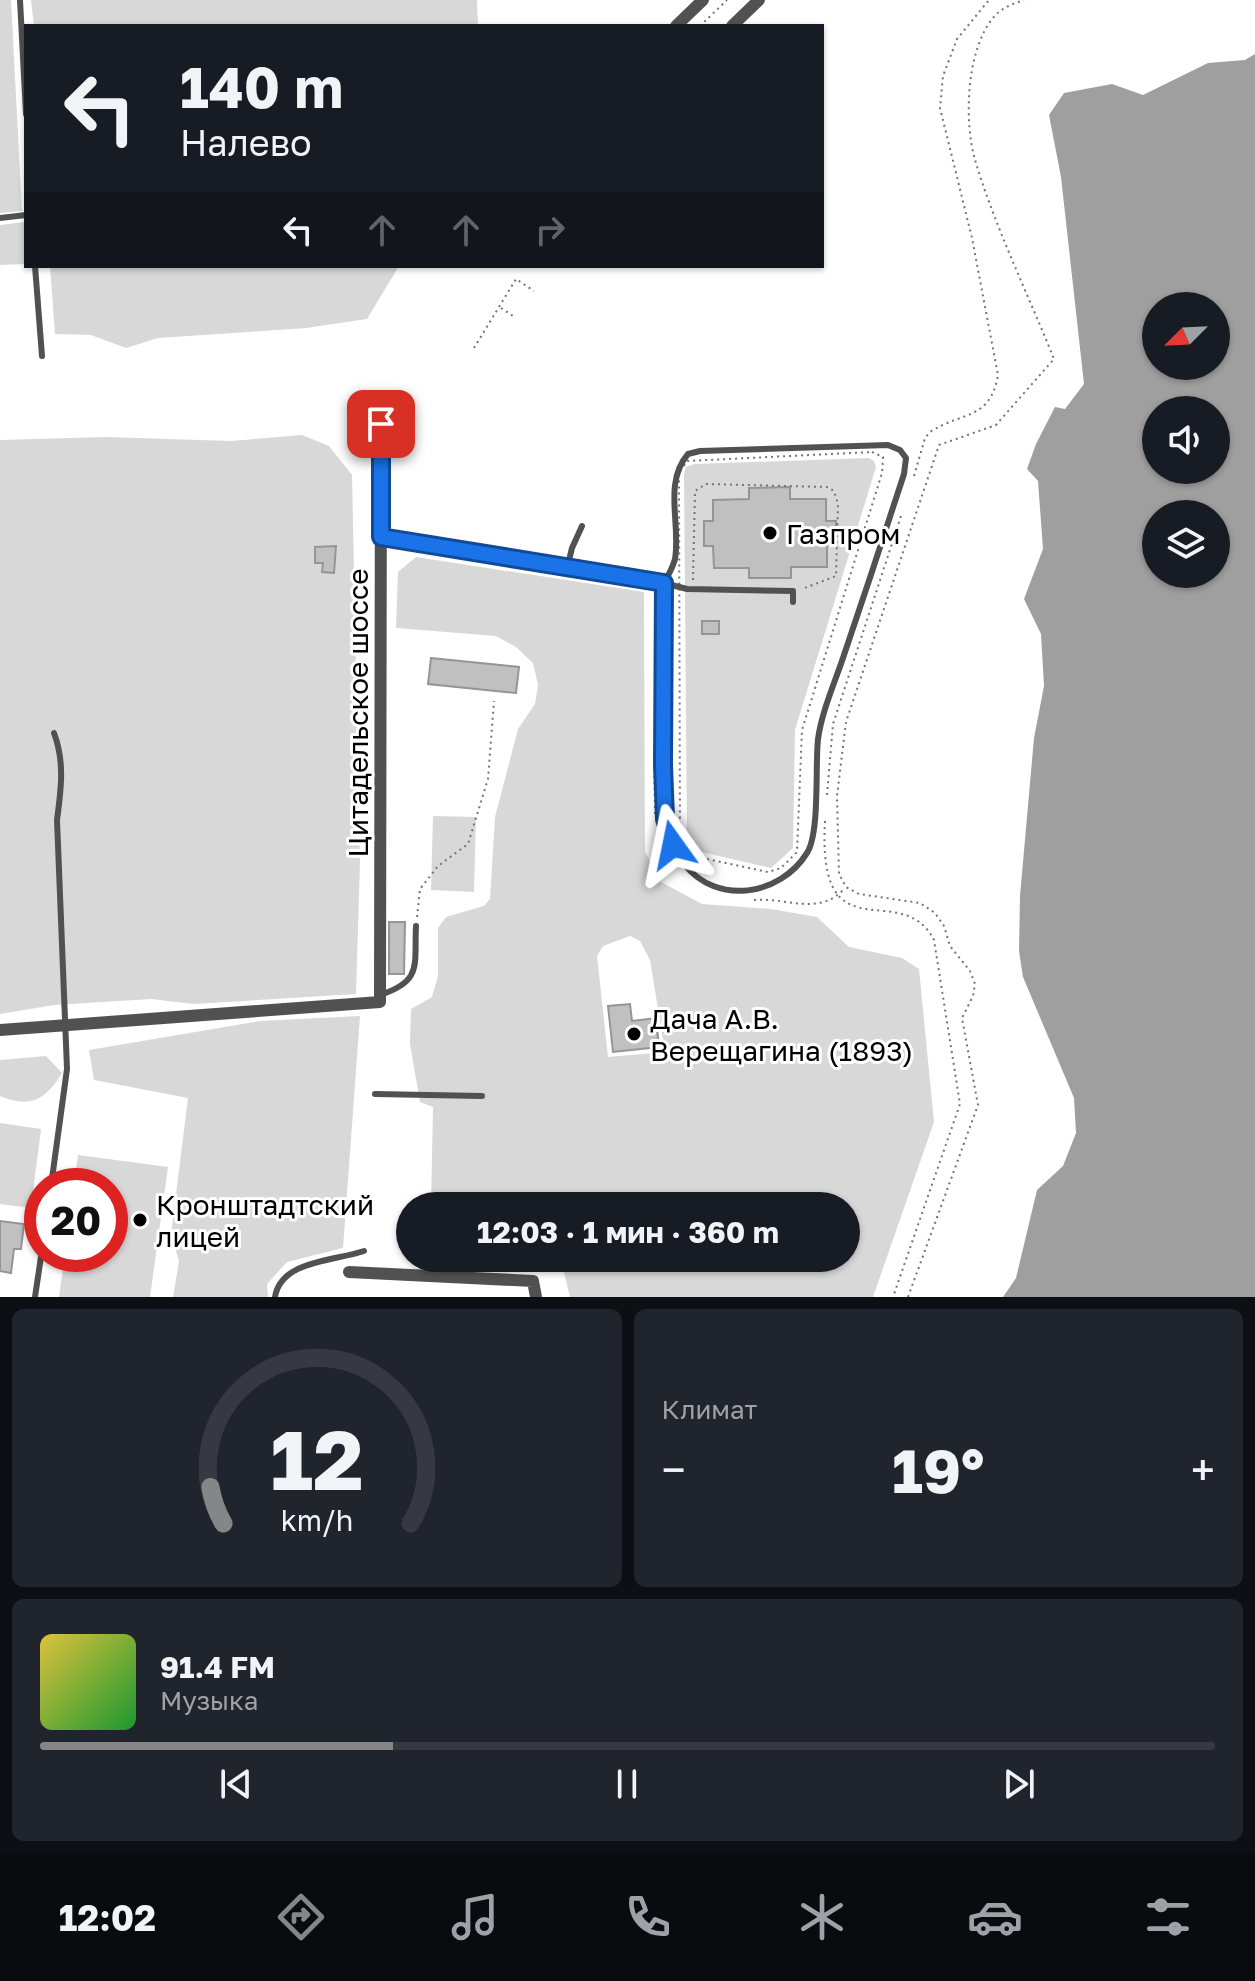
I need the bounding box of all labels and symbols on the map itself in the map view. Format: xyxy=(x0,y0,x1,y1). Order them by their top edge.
north arrow xyxy=(1142,292,1230,380)
pin xyxy=(347,390,415,458)
place label: Газпром xyxy=(786,517,900,550)
marker: Газпром xyxy=(761,524,779,542)
street label: Цитадельское шоссе xyxy=(341,569,374,857)
position arrow xyxy=(631,803,715,887)
place label: Дача А.В. Верещагина (1893) xyxy=(650,1002,913,1067)
marker: Дача А.В. Верещагина (1893) xyxy=(625,1025,643,1043)
speed limit sign: 20 xyxy=(24,1168,128,1272)
place label: Кронштадтский лицей xyxy=(156,1188,374,1253)
marker: Кронштадтский лицей xyxy=(131,1211,149,1229)

